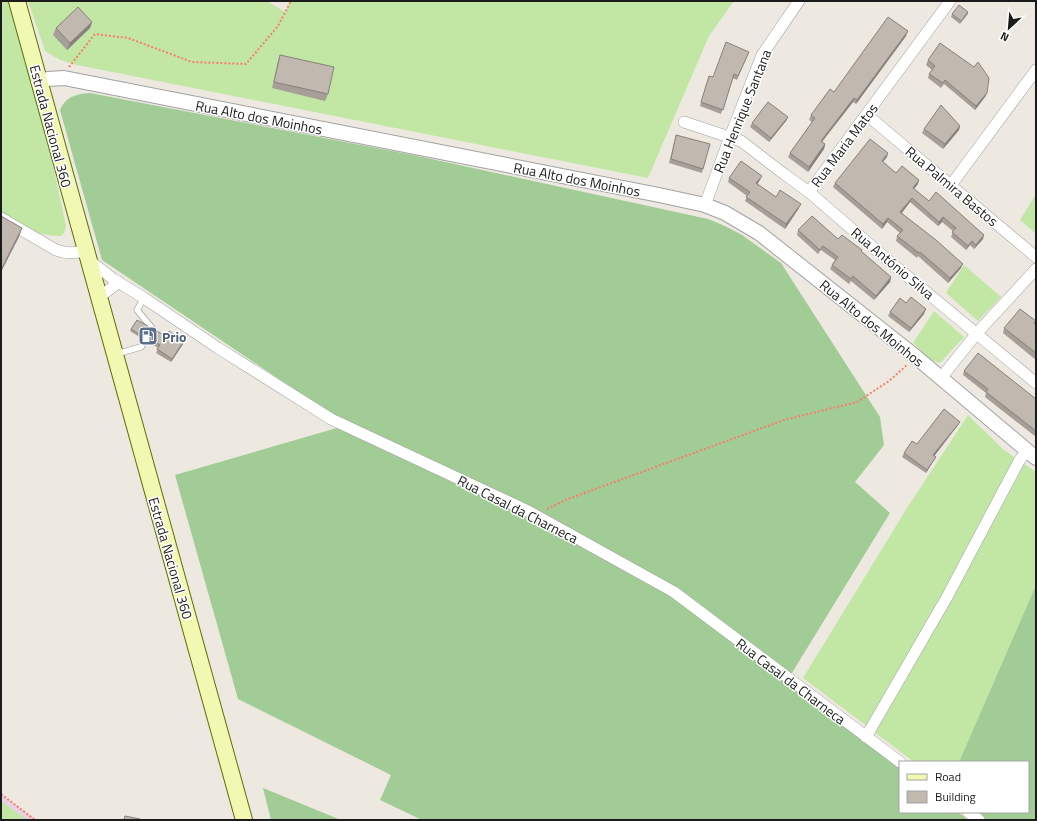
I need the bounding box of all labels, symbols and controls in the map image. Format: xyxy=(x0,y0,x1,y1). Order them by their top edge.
north arrow xyxy=(989,8,1029,48)
text: N xyxy=(998,28,1012,46)
street label: Rua Henrique Santana xyxy=(708,46,776,176)
street label: Estrada Nacional 360 xyxy=(25,62,77,190)
street label: Rua Alto dos Moinhos xyxy=(194,94,324,140)
street label: Rua Maria Matos xyxy=(805,99,883,191)
street label: Rua Palmira Bastos xyxy=(901,141,1003,231)
street label: Rua Alto dos Moinhos xyxy=(512,156,642,202)
street label: Rua António Silva xyxy=(847,222,939,304)
street label: Rua Alto dos Moinhos xyxy=(815,274,929,372)
fuel station icon: Prio xyxy=(137,325,159,347)
place label: Prio xyxy=(162,326,187,347)
street label: Rua Casal da Charneca xyxy=(454,470,582,548)
street label: Estrada Nacional 360 xyxy=(144,495,198,622)
street label: Rua Casal da Charneca xyxy=(732,633,850,729)
legend xyxy=(899,761,1029,813)
text: Road xyxy=(935,767,961,786)
text: Building xyxy=(935,787,976,806)

